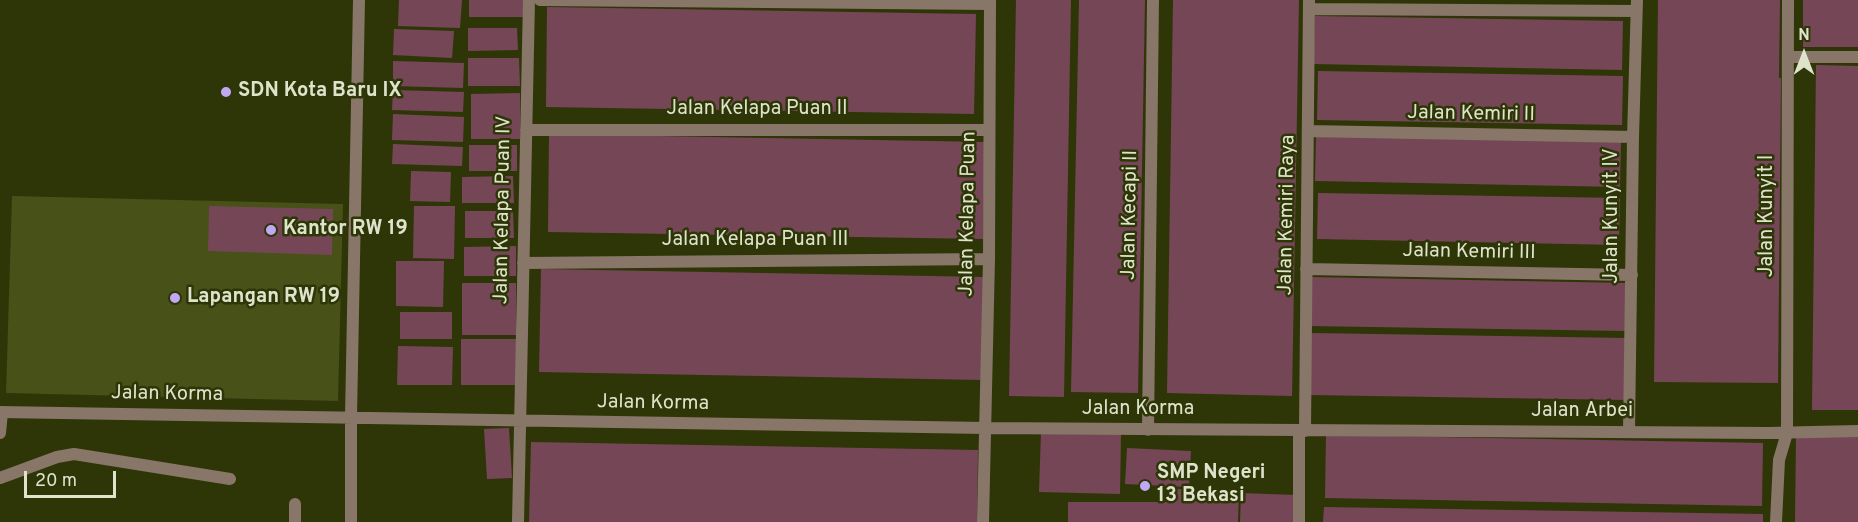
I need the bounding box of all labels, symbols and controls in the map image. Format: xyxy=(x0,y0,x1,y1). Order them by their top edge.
north arrow xyxy=(1774,24,1834,84)
text: N xyxy=(1798,26,1810,46)
place label: SDN Kota Baru IX xyxy=(238,80,402,104)
marker: SDN Kota Baru IX xyxy=(219,85,233,99)
street label: Jalan Kelapa Puan II xyxy=(666,98,848,122)
street label: Jalan Kemiri II xyxy=(1407,102,1535,128)
street label: Jalan Kelapa Puan IV xyxy=(490,115,518,305)
street label: Jalan Kelapa Puan xyxy=(956,131,982,297)
street label: Jalan Kemiri Raya xyxy=(1275,134,1301,296)
street label: Jalan Kunyit IV xyxy=(1601,148,1625,284)
street label: Jalan Kecapi II xyxy=(1118,150,1144,280)
street label: Jalan Kunyit I xyxy=(1756,155,1780,277)
place label: Kantor RW 19 xyxy=(283,218,408,242)
marker: Kantor RW 19 xyxy=(264,223,278,237)
street label: Jalan Kelapa Puan III xyxy=(662,229,848,253)
street label: Jalan Kemiri III xyxy=(1402,240,1536,266)
place label: Lapangan RW 19 xyxy=(187,286,340,310)
marker: Lapangan RW 19 xyxy=(168,291,182,305)
street label: Jalan Korma xyxy=(111,382,223,408)
street label: Jalan Korma xyxy=(597,391,709,417)
street label: Jalan Korma xyxy=(1082,398,1194,422)
street label: Jalan Arbei xyxy=(1531,400,1633,424)
scale bar xyxy=(27,459,118,497)
place label: SMP Negeri 13 Bekasi xyxy=(1157,462,1266,509)
text: 20 m xyxy=(35,470,77,493)
marker: SMP Negeri 13 Bekasi xyxy=(1138,479,1152,493)

